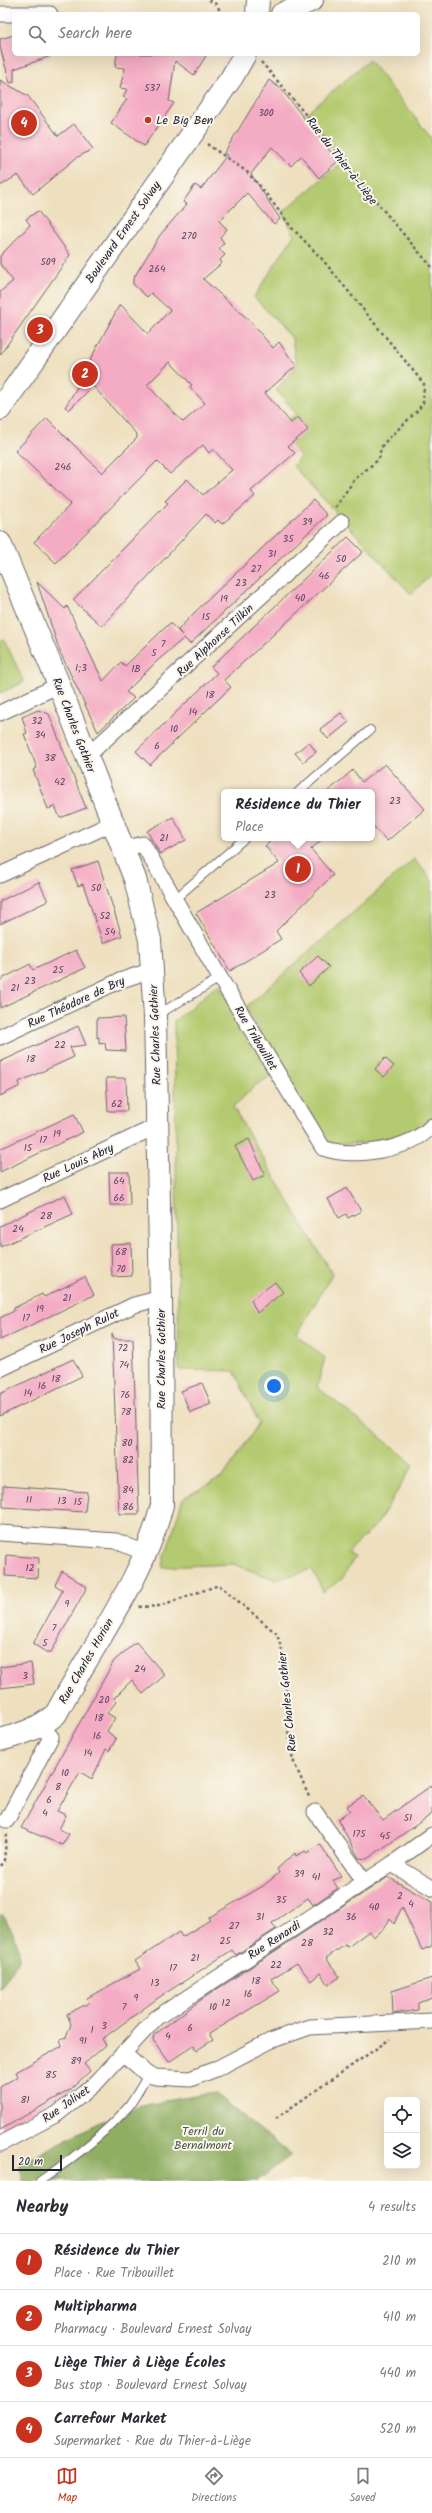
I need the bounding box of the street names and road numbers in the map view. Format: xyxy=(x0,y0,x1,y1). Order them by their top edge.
street label: Rue du Thier-à-Liège xyxy=(301,113,382,210)
street label: Boulevard Ernest Solvay xyxy=(81,177,166,287)
street label: Rue Alphonse Tilkin xyxy=(172,599,258,681)
street label: Rue Charles Gothier xyxy=(47,675,101,776)
street label: Rue Théodore de Bry xyxy=(24,971,128,1033)
street label: Rue Charles Gothier xyxy=(144,983,167,1086)
street label: Rue Tribouillet xyxy=(229,1002,283,1075)
street label: Rue Louis Abry xyxy=(39,1138,117,1188)
street label: Rue Joseph Rulot xyxy=(36,1304,123,1359)
street label: Rue Charles Gothier xyxy=(152,1308,171,1409)
street label: Rue Charles Horion xyxy=(54,1615,119,1708)
street label: Rue Charles Gothier xyxy=(273,1650,302,1753)
street label: Rue Renardi xyxy=(244,1915,306,1965)
street label: Rue Jolivet xyxy=(38,2081,95,2128)

